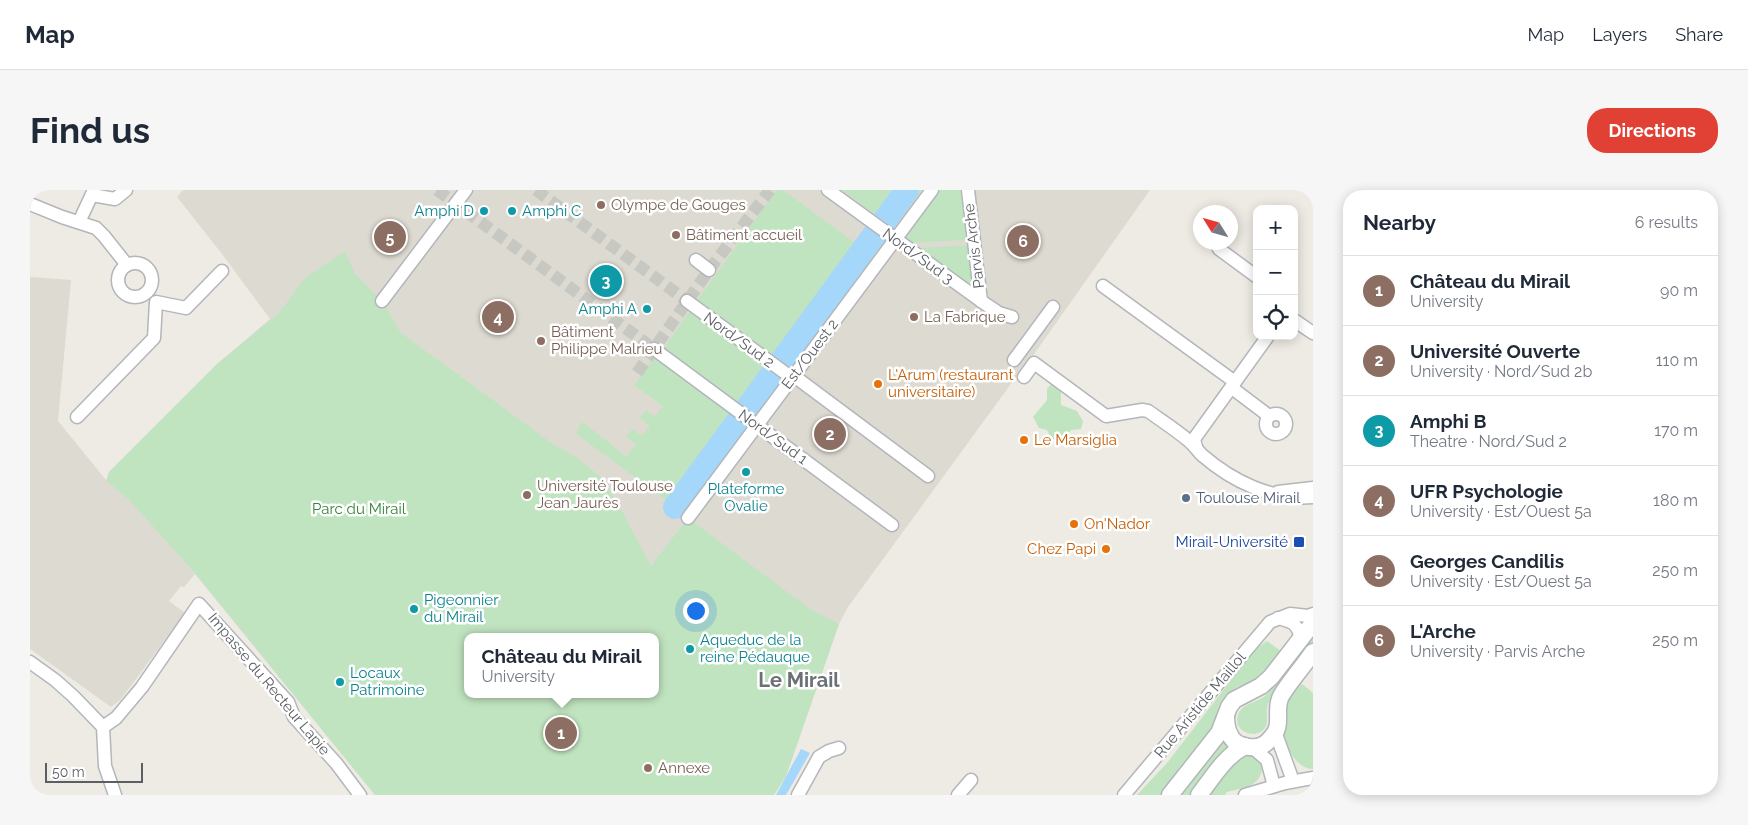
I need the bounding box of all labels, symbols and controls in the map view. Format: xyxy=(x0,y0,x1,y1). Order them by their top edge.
text: Map xyxy=(25,20,75,49)
text: Map xyxy=(1528,24,1564,45)
text: Layers xyxy=(1592,24,1647,45)
text: Share xyxy=(1675,24,1723,45)
button: Directions xyxy=(1587,108,1718,153)
text: Find us xyxy=(30,110,150,151)
place label: Olympe de Gouges xyxy=(611,196,746,214)
marker: Olympe de Gouges xyxy=(595,199,607,211)
place label: Amphi D xyxy=(414,202,474,220)
place label: Amphi C xyxy=(522,202,581,220)
street label: Parvis Arche xyxy=(960,202,988,290)
marker: Amphi D xyxy=(478,205,490,217)
marker: Amphi C xyxy=(506,205,518,217)
north arrow xyxy=(1193,205,1238,250)
map controls xyxy=(1253,205,1298,340)
button: + xyxy=(1253,205,1298,250)
text: Nearby xyxy=(1363,210,1436,235)
text: 6 results xyxy=(1635,213,1698,232)
pin: 5 xyxy=(374,218,406,256)
pin: 6 xyxy=(1007,222,1039,260)
street label: Nord/Sud 3 xyxy=(879,224,957,288)
place label: Bâtiment accueil xyxy=(686,226,803,244)
marker: Bâtiment accueil xyxy=(670,229,682,241)
button: − xyxy=(1253,250,1298,295)
pin: 3 xyxy=(590,262,622,300)
text: Château du Mirail xyxy=(1410,270,1570,292)
text: 1 xyxy=(1375,281,1383,300)
text: 90 m xyxy=(1660,281,1698,300)
text: University xyxy=(1410,292,1483,311)
button: locate xyxy=(1253,295,1298,340)
pin: 4 xyxy=(482,298,514,336)
place label: Amphi A xyxy=(578,300,637,318)
marker: Amphi A xyxy=(641,303,653,315)
street label: Nord/Sud 2 xyxy=(700,308,778,372)
place label: La Fabrique xyxy=(924,308,1006,326)
marker: La Fabrique xyxy=(908,311,920,323)
street label: Est/Ouest 2 xyxy=(778,315,842,393)
place label: Bâtiment Philippe Malrieu xyxy=(551,323,663,358)
marker: Bâtiment Philippe Malrieu xyxy=(535,335,547,347)
text: Université Ouverte xyxy=(1410,340,1580,362)
text: 2 xyxy=(1374,351,1384,370)
text: 110 m xyxy=(1656,351,1698,370)
text: University · Nord/Sud 2b xyxy=(1410,362,1592,381)
place label: L'Arum (restaurant universitaire) xyxy=(888,366,1014,401)
marker: L'Arum (restaurant universitaire) xyxy=(872,378,884,390)
street label: Nord/Sud 1 xyxy=(735,406,812,469)
text: Amphi B xyxy=(1410,410,1486,432)
pin: 2 xyxy=(814,415,846,453)
text: 3 xyxy=(1375,421,1383,440)
text: 170 m xyxy=(1654,421,1698,440)
place label: Le Marsiglia xyxy=(1034,431,1117,449)
text: Theatre · Nord/Sud 2 xyxy=(1410,432,1567,451)
marker: Le Marsiglia xyxy=(1018,434,1030,446)
marker: Plateforme Ovalie xyxy=(740,466,752,478)
place label: Université Toulouse Jean Jaurès xyxy=(537,477,673,512)
place label: Plateforme Ovalie xyxy=(708,480,785,515)
text: UFR Psychologie xyxy=(1410,480,1563,502)
marker: Université Toulouse Jean Jaurès xyxy=(521,489,533,501)
place label: Toulouse Mirail xyxy=(1196,489,1301,507)
text: 4 xyxy=(1374,491,1384,510)
text: 180 m xyxy=(1653,491,1698,510)
marker: Toulouse Mirail xyxy=(1180,492,1192,504)
park label: Parc du Mirail xyxy=(312,500,407,518)
text: University · Est/Ouest 5a xyxy=(1410,502,1592,521)
place label: On'Nador xyxy=(1084,515,1151,533)
marker: On'Nador xyxy=(1068,518,1080,530)
place label: Mirail-Université xyxy=(1175,533,1288,551)
marker: Mirail-Université xyxy=(1292,535,1306,549)
place label: Chez Papi xyxy=(1027,540,1096,558)
marker: Chez Papi xyxy=(1100,543,1112,555)
text: Georges Candilis xyxy=(1410,550,1564,572)
text: 5 xyxy=(1375,561,1383,580)
text: 250 m xyxy=(1652,561,1698,580)
text: University · Est/Ouest 5a xyxy=(1410,572,1592,591)
place label: Pigeonnier du Mirail xyxy=(424,591,499,626)
your location xyxy=(683,598,709,624)
marker: Pigeonnier du Mirail xyxy=(408,603,420,615)
street label: Impasse du Recteur Lapie xyxy=(204,609,334,759)
text: L'Arche xyxy=(1410,620,1476,642)
place label: Aqueduc de la reine Pédauque xyxy=(700,631,810,666)
text: 6 xyxy=(1374,631,1384,650)
text: 250 m xyxy=(1652,631,1698,650)
popup xyxy=(464,633,659,698)
text: University · Parvis Arche xyxy=(1410,642,1585,661)
marker: Aqueduc de la reine Pédauque xyxy=(684,643,696,655)
text: Château du Mirail xyxy=(482,645,642,667)
street label: Rue Aristide Maillol xyxy=(1150,648,1250,762)
place label: Locaux Patrimoine xyxy=(350,664,425,699)
text: University xyxy=(482,667,555,686)
district label: Le Mirail xyxy=(758,668,840,692)
marker: Locaux Patrimoine xyxy=(334,676,346,688)
pin: 1 xyxy=(545,714,577,752)
place label: Annexe xyxy=(658,759,710,777)
scale bar xyxy=(45,760,142,783)
marker: Annexe xyxy=(642,762,654,774)
text: 50 m xyxy=(52,764,85,780)

